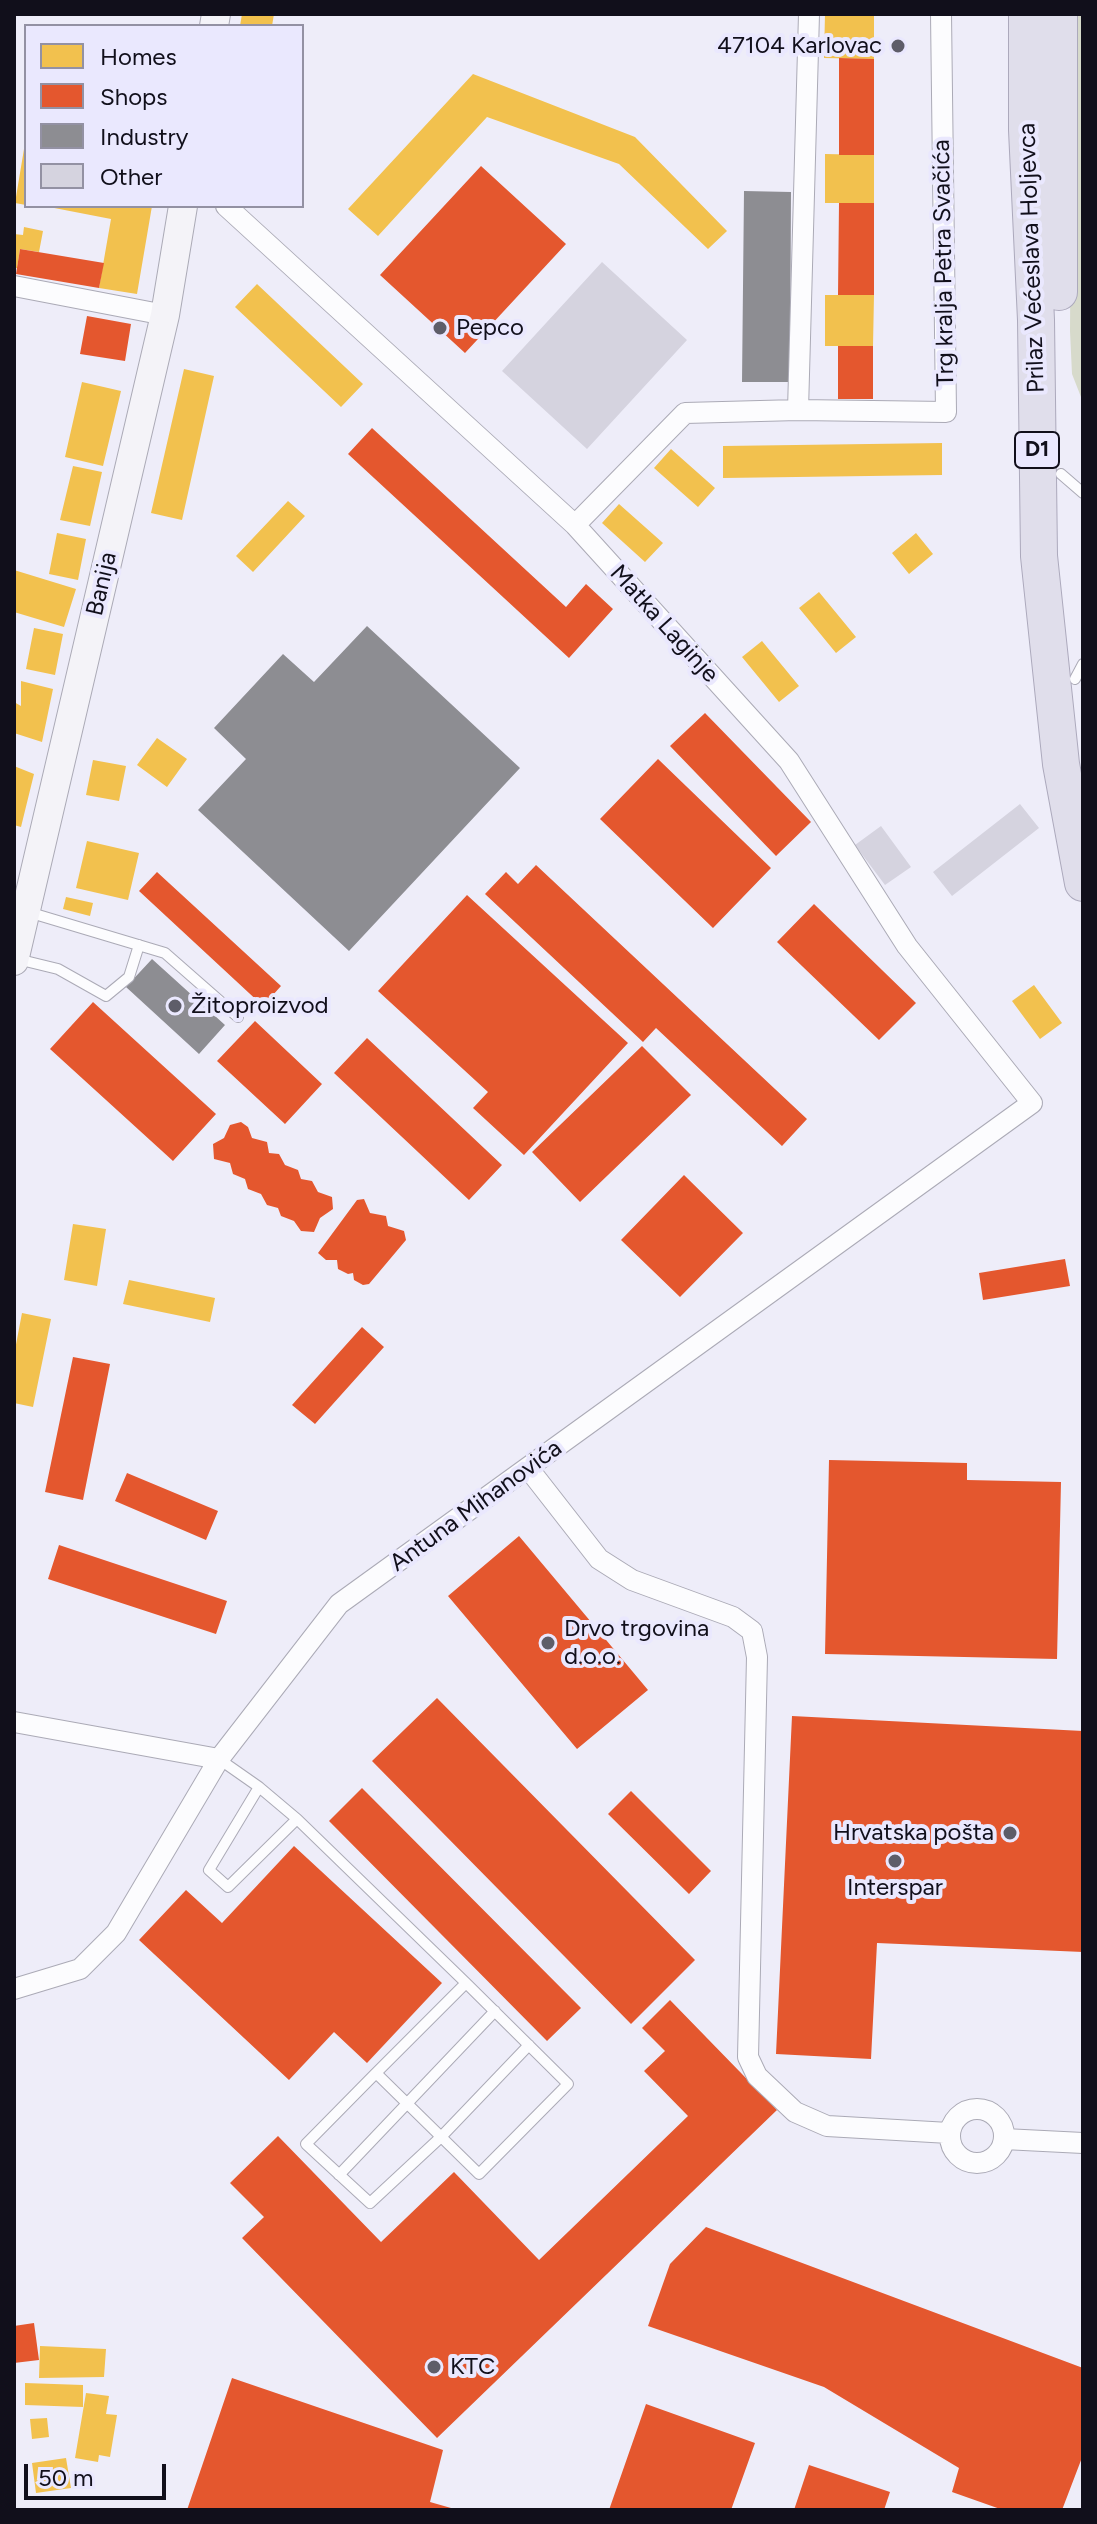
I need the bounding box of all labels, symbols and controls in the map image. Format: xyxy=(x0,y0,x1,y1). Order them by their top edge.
legend xyxy=(24,24,304,208)
place label: 47104 Karlovac xyxy=(717,32,882,60)
marker: 47104 Karlovac xyxy=(889,37,907,55)
text: Homes xyxy=(100,42,177,71)
text: Shops xyxy=(100,82,167,111)
text: Industry xyxy=(100,122,188,151)
street label: Prilaz Većeslava Holjevca xyxy=(1013,122,1051,394)
street label: Trg kralja Petra Svačića xyxy=(927,139,961,387)
text: Other xyxy=(100,162,162,191)
place label: Pepco xyxy=(456,314,524,342)
marker: Pepco xyxy=(431,319,449,337)
road number: D1 xyxy=(1015,432,1059,468)
street label: Banija xyxy=(81,549,123,619)
street label: Matka Laginje xyxy=(604,559,724,689)
place label: Žitoproizvod xyxy=(191,992,329,1020)
marker: Žitoproizvod xyxy=(166,997,184,1015)
street label: Antuna Mihanovića xyxy=(384,1434,568,1578)
place label: Drvo trgovina d.o.o. xyxy=(564,1615,709,1671)
marker: Drvo trgovina d.o.o. xyxy=(539,1634,557,1652)
place label: Hrvatska pošta xyxy=(833,1819,994,1847)
marker: Hrvatska pošta xyxy=(1001,1824,1019,1842)
marker: Interspar xyxy=(886,1852,904,1870)
place label: Interspar xyxy=(847,1874,943,1902)
place label: KTC xyxy=(450,2353,495,2381)
marker: KTC xyxy=(425,2358,443,2376)
scale bar xyxy=(28,2448,170,2498)
text: 50 m xyxy=(38,2463,94,2492)

